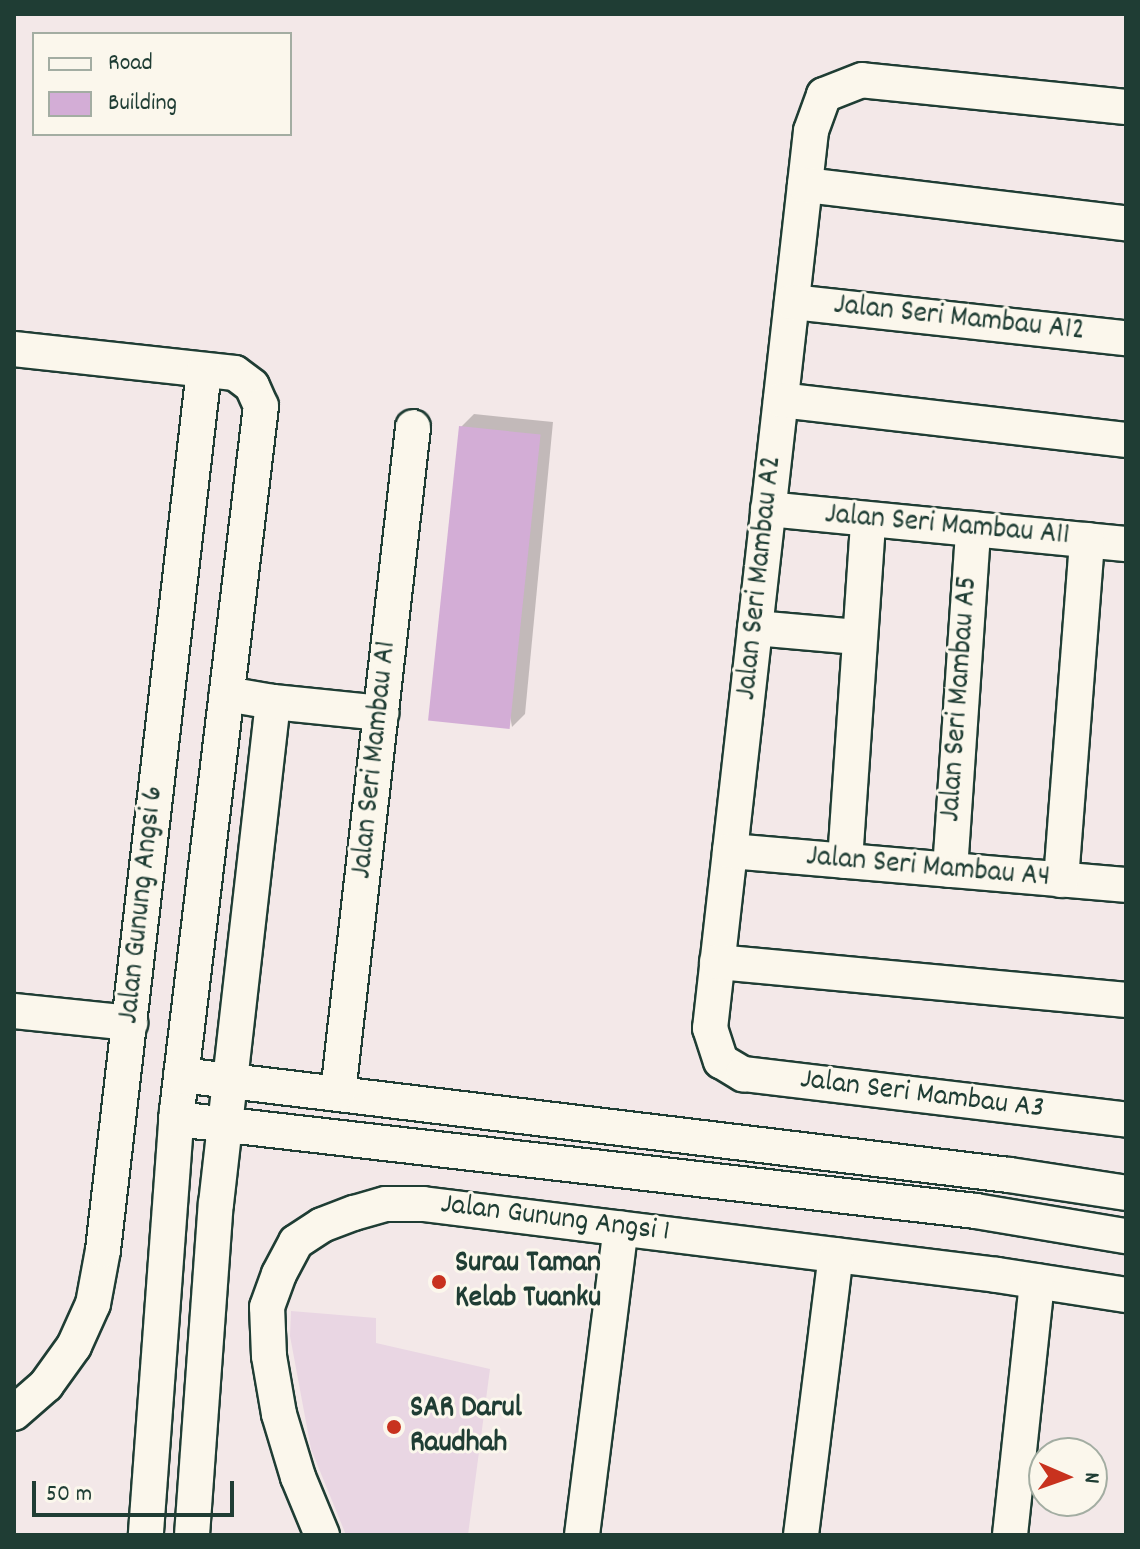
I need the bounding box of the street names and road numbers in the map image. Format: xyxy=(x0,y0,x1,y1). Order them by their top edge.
street label: Jalan Seri Mambau A12 xyxy=(832,289,1086,351)
street label: Jalan Seri Mambau A2 xyxy=(730,454,792,702)
street label: Jalan Seri Mambau A11 xyxy=(823,498,1071,556)
street label: Jalan Seri Mambau A5 xyxy=(934,575,988,823)
street label: Jalan Seri Mambau A1 xyxy=(346,639,406,881)
street label: Jalan Gunung Angsi 6 xyxy=(113,784,173,1026)
street label: Jalan Seri Mambau A4 xyxy=(804,840,1052,898)
street label: Jalan Seri Mambau A3 xyxy=(798,1063,1046,1129)
street label: Jalan Gunung Angsi 1 xyxy=(438,1188,672,1252)

